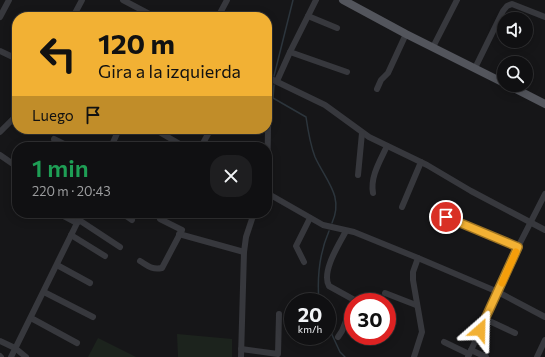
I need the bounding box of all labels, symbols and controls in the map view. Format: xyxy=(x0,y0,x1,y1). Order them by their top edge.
map controls xyxy=(497,12,533,92)
button: sound xyxy=(497,12,533,48)
text: 120 m xyxy=(98,26,175,60)
icon: left xyxy=(32,28,84,80)
button: search xyxy=(497,56,533,92)
text: Gira a la izquierda xyxy=(98,60,241,82)
icon: arrive xyxy=(82,104,104,126)
text: Luego xyxy=(32,106,74,124)
text: 1 min xyxy=(32,153,89,182)
button: close xyxy=(210,155,252,197)
text: 220 m · 20:43 xyxy=(32,183,111,199)
pin xyxy=(429,200,463,234)
icon: arrive xyxy=(435,206,457,228)
speed limit sign: 30 xyxy=(344,293,396,345)
text: 20 xyxy=(298,302,322,326)
position arrow xyxy=(459,309,501,351)
text: km/h xyxy=(298,323,322,335)

